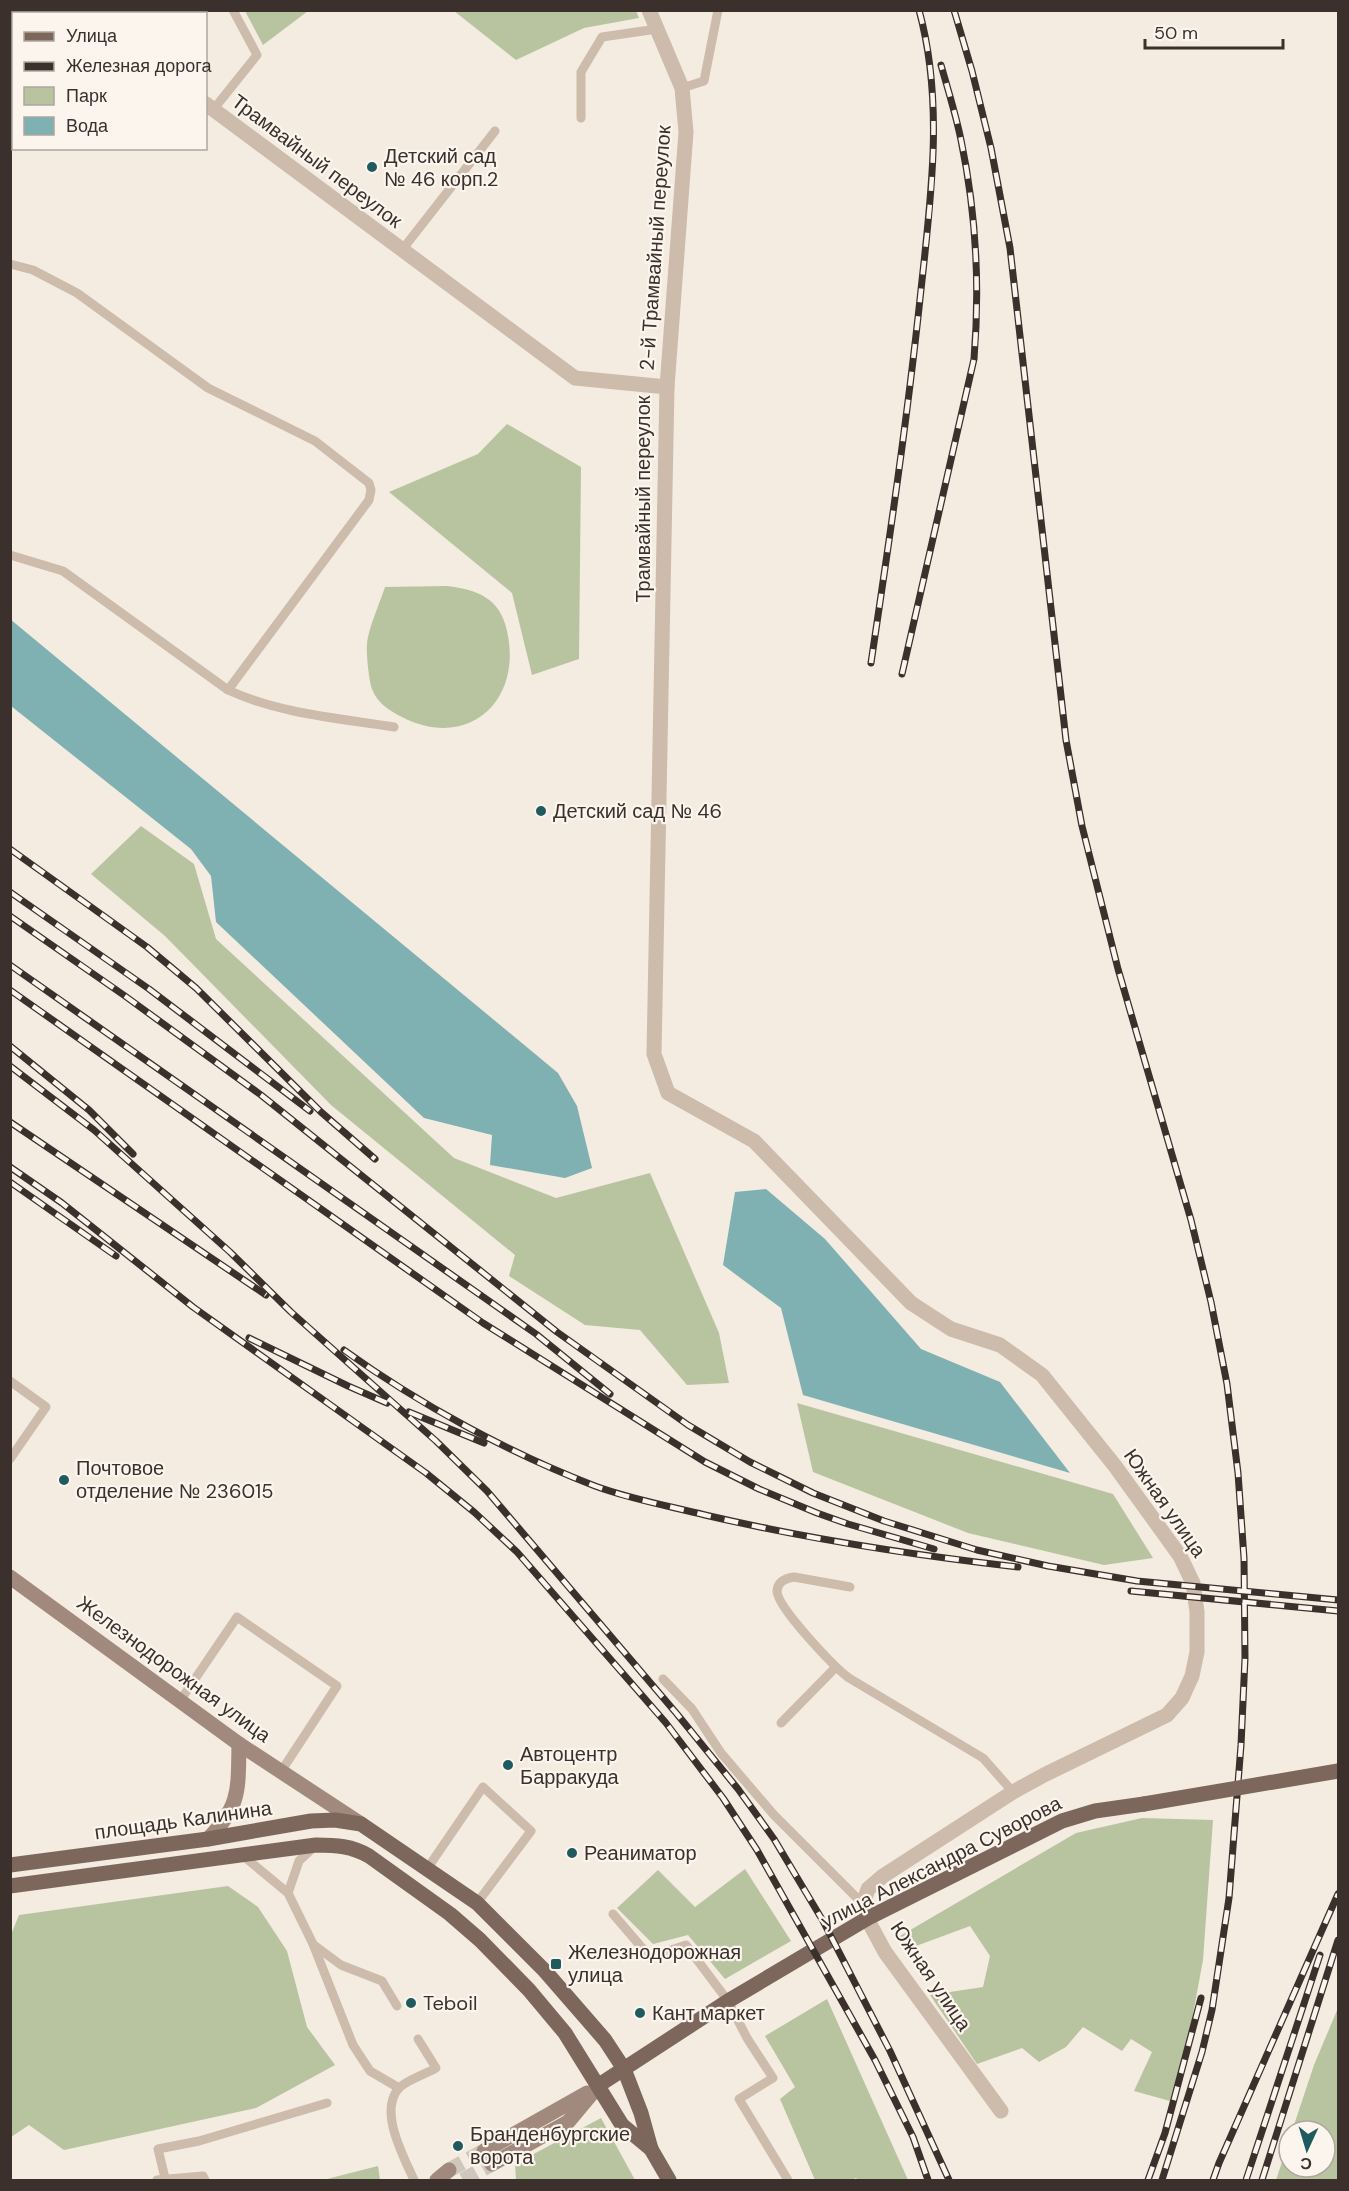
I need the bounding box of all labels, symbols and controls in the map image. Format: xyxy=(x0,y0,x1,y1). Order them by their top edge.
legend xyxy=(12,12,207,150)
scale bar xyxy=(1145,12,1283,50)
text: 50 m xyxy=(1154,21,1198,45)
text: Улица xyxy=(66,24,118,48)
text: Железная дорога xyxy=(66,54,212,78)
text: Парк xyxy=(66,84,107,108)
street label: Трамвайный переулок xyxy=(227,88,408,234)
text: Вода xyxy=(66,114,109,138)
street label: 2-й Трамвайный переулок xyxy=(633,124,677,372)
place label: Детский сад № 46 корп.2 xyxy=(384,143,498,192)
marker: Детский сад № 46 корп.2 xyxy=(365,160,379,174)
street label: Трамвайный переулок xyxy=(630,395,656,603)
place label: Детский сад № 46 xyxy=(553,798,722,824)
marker: Детский сад № 46 xyxy=(534,804,548,818)
street label: Южная улица xyxy=(1118,1444,1213,1563)
place label: Почтовое отделение № 236015 xyxy=(76,1455,274,1504)
marker: Почтовое отделение № 236015 xyxy=(57,1473,71,1487)
street label: Железнодорожная улица xyxy=(72,1590,277,1749)
place label: Автоцентр Барракуда xyxy=(520,1741,620,1790)
marker: Автоцентр Барракуда xyxy=(501,1758,515,1772)
street label: улица Александра Суворова xyxy=(816,1790,1066,1934)
street label: площадь Калинина xyxy=(93,1795,274,1845)
place label: Реаниматор xyxy=(584,1840,697,1866)
marker: Реаниматор xyxy=(565,1846,579,1860)
street label: Южная улица xyxy=(885,1916,978,2037)
place label: Железнодорожная улица xyxy=(568,1939,741,1988)
marker: Железнодорожная улица xyxy=(549,1957,563,1971)
place label: Teboil xyxy=(423,1990,477,2016)
marker: Teboil xyxy=(404,1996,418,2010)
place label: Кант маркет xyxy=(652,2000,765,2026)
marker: Кант маркет xyxy=(633,2006,647,2020)
north arrow xyxy=(1277,2119,1337,2179)
place label: Бранденбургские ворота xyxy=(470,2121,630,2170)
marker: Бранденбургские ворота xyxy=(451,2139,465,2153)
text: С xyxy=(1299,2153,1312,2174)

